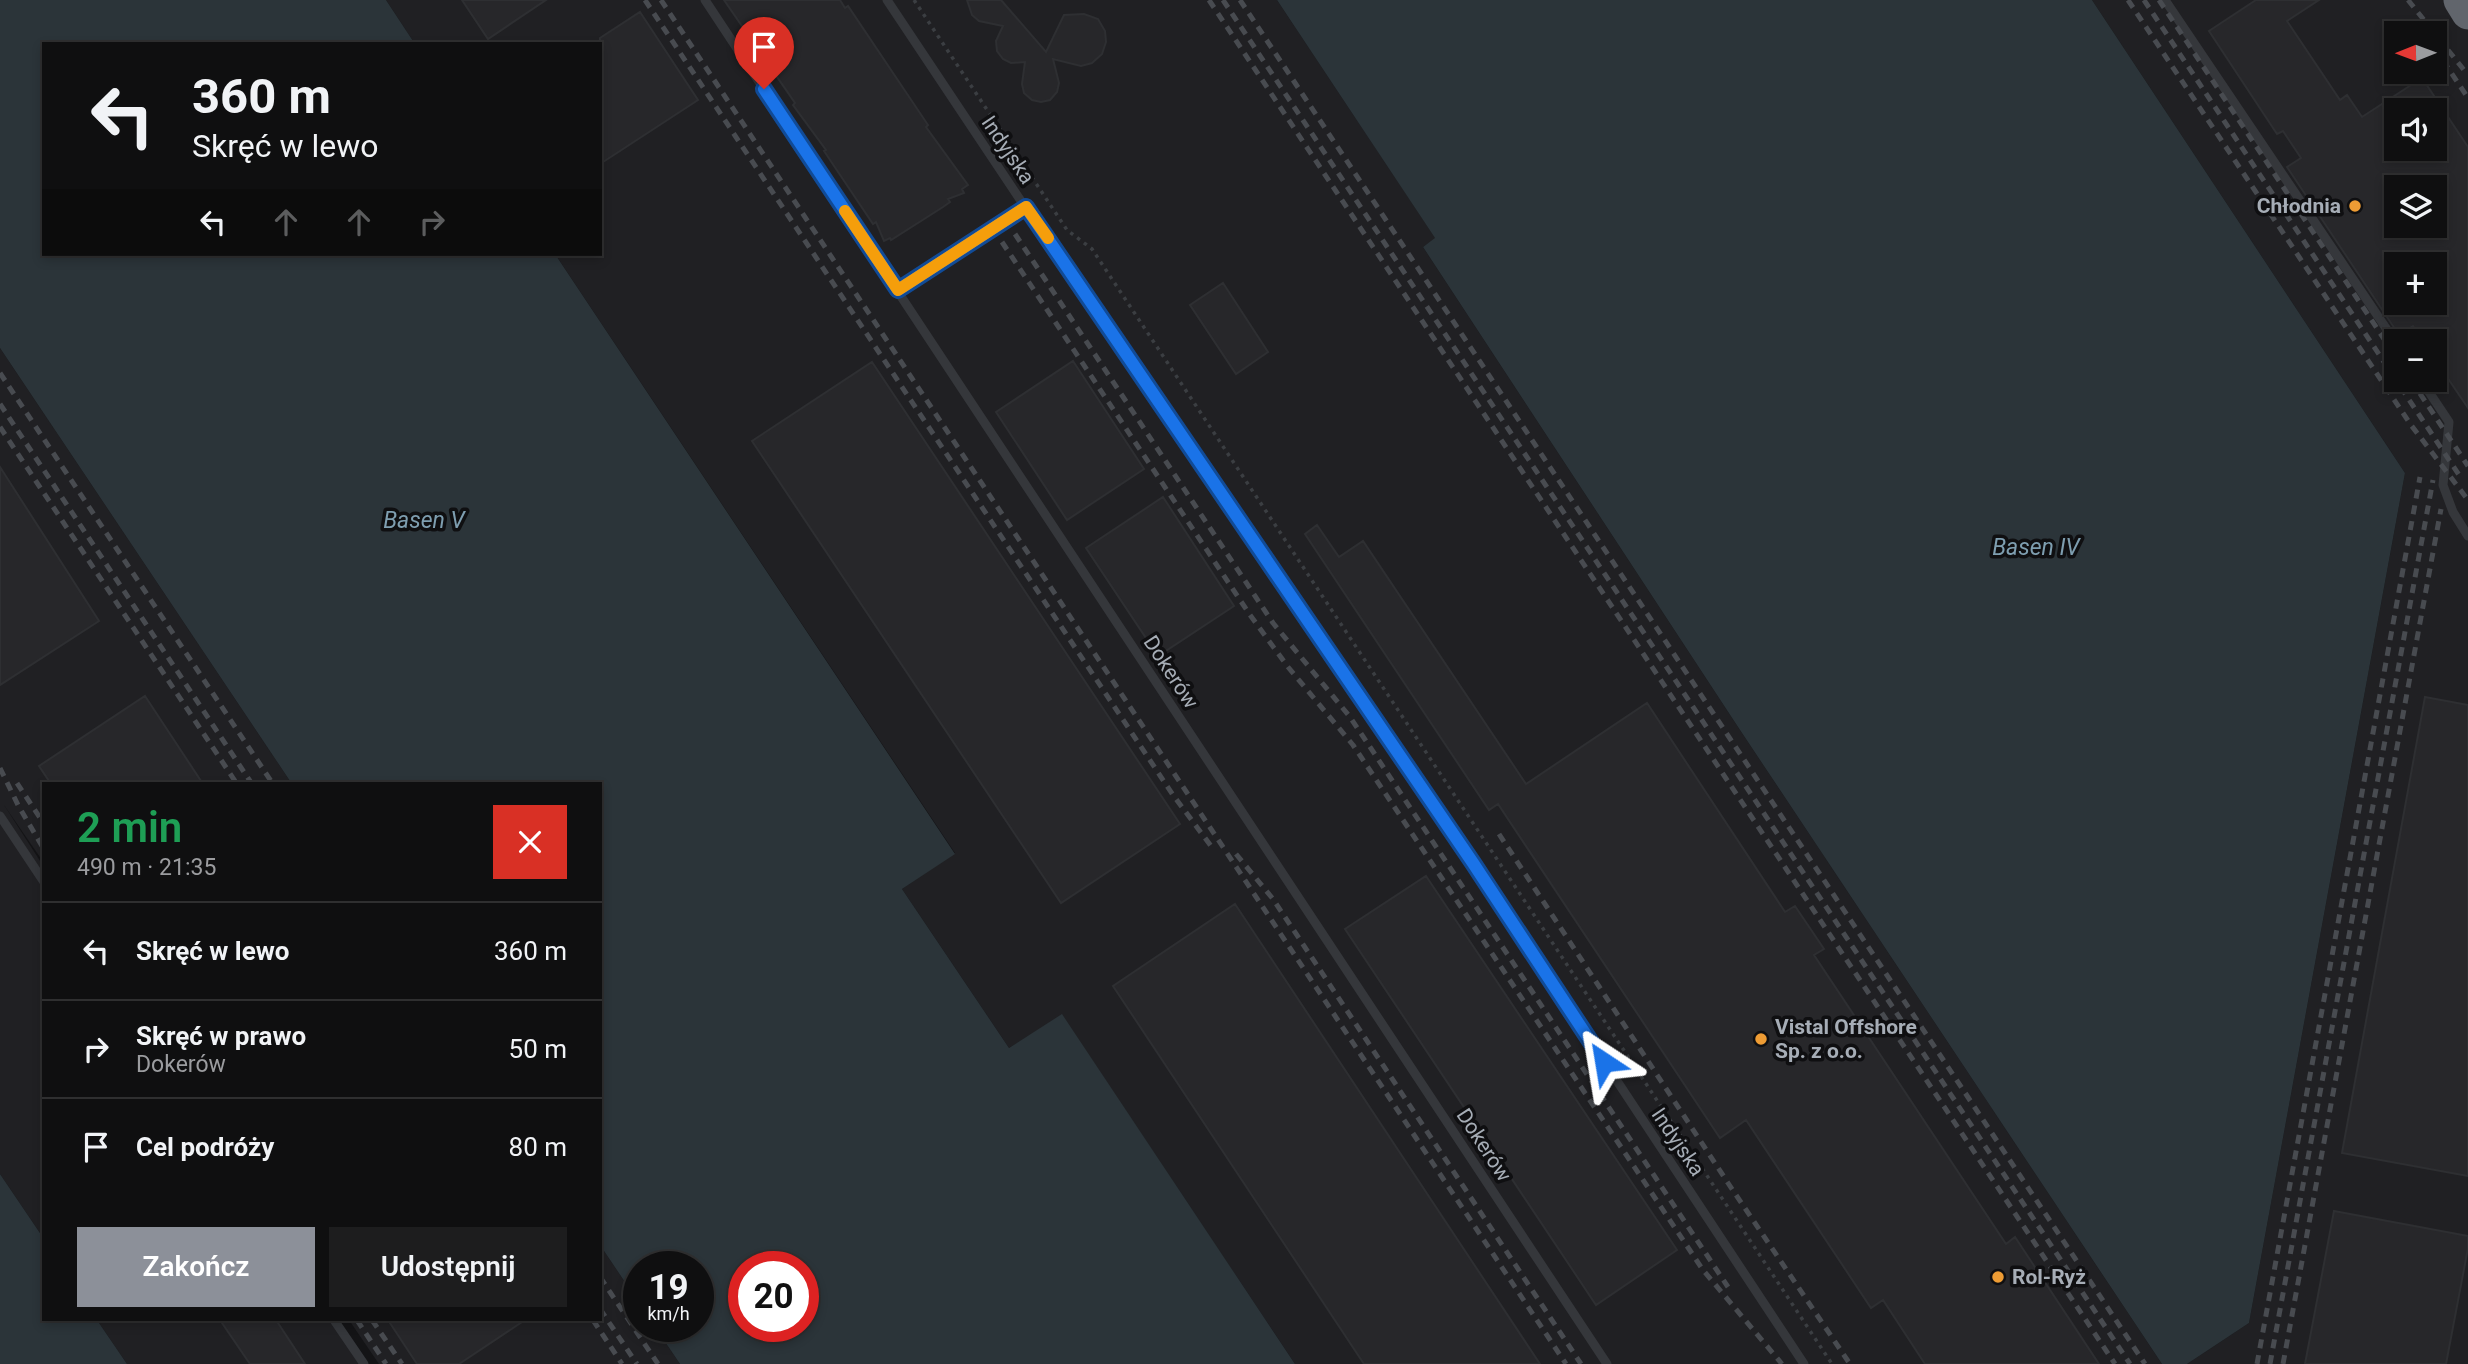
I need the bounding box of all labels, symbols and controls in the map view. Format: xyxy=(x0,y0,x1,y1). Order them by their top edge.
pin xyxy=(734,17,794,89)
north arrow xyxy=(2384,21,2446,84)
map controls xyxy=(2384,21,2447,392)
icon: arrive xyxy=(745,28,783,66)
text: 360 m xyxy=(192,68,331,125)
icon: left xyxy=(77,70,168,161)
button: sound xyxy=(2384,98,2447,161)
street label: Indyjska xyxy=(977,111,1039,189)
text: Skręć w lewo xyxy=(192,127,378,165)
button: layers xyxy=(2384,175,2447,238)
place label: Chłodnia xyxy=(2257,194,2341,218)
marker: Chłodnia xyxy=(2347,198,2363,214)
icon: left xyxy=(194,203,232,241)
icon: ahead xyxy=(267,203,305,241)
icon: ahead xyxy=(340,203,378,241)
icon: right xyxy=(413,203,451,241)
button: + xyxy=(2384,252,2447,315)
button: − xyxy=(2384,329,2447,392)
water label: Basen V xyxy=(383,507,467,534)
water label: Basen IV xyxy=(1992,534,2082,561)
street label: Dokerów xyxy=(1139,631,1204,713)
text: 2 min xyxy=(77,803,182,852)
button: close xyxy=(493,805,567,879)
text: 490 m · 21:35 xyxy=(77,854,216,881)
icon: left xyxy=(77,932,115,970)
text: Skręć w lewo xyxy=(136,936,289,966)
text: 360 m xyxy=(494,936,567,966)
place label: Vistal Offshore Sp. z o.o. xyxy=(1775,1015,1917,1063)
text: Skręć w prawo xyxy=(136,1021,306,1051)
position arrow xyxy=(1567,1025,1641,1099)
icon: right xyxy=(77,1030,115,1068)
marker: Vistal Offshore Sp. z o.o. xyxy=(1753,1031,1769,1047)
text: 50 m xyxy=(509,1034,567,1064)
text: Dokerów xyxy=(136,1051,226,1078)
street label: Indyjska xyxy=(1647,1103,1709,1181)
street label: Dokerów xyxy=(1452,1104,1517,1186)
icon: arrive xyxy=(77,1128,115,1166)
text: Cel podróży xyxy=(136,1132,274,1162)
text: 80 m xyxy=(509,1132,567,1162)
button: Zakończ xyxy=(77,1227,315,1307)
button: Udostępnij xyxy=(329,1227,567,1307)
speed limit sign: 20 xyxy=(728,1251,819,1342)
place label: Rol-Ryż xyxy=(2012,1265,2086,1289)
text: 19 xyxy=(648,1267,689,1308)
marker: Rol-Ryż xyxy=(1990,1269,2006,1285)
text: km/h xyxy=(647,1303,690,1324)

